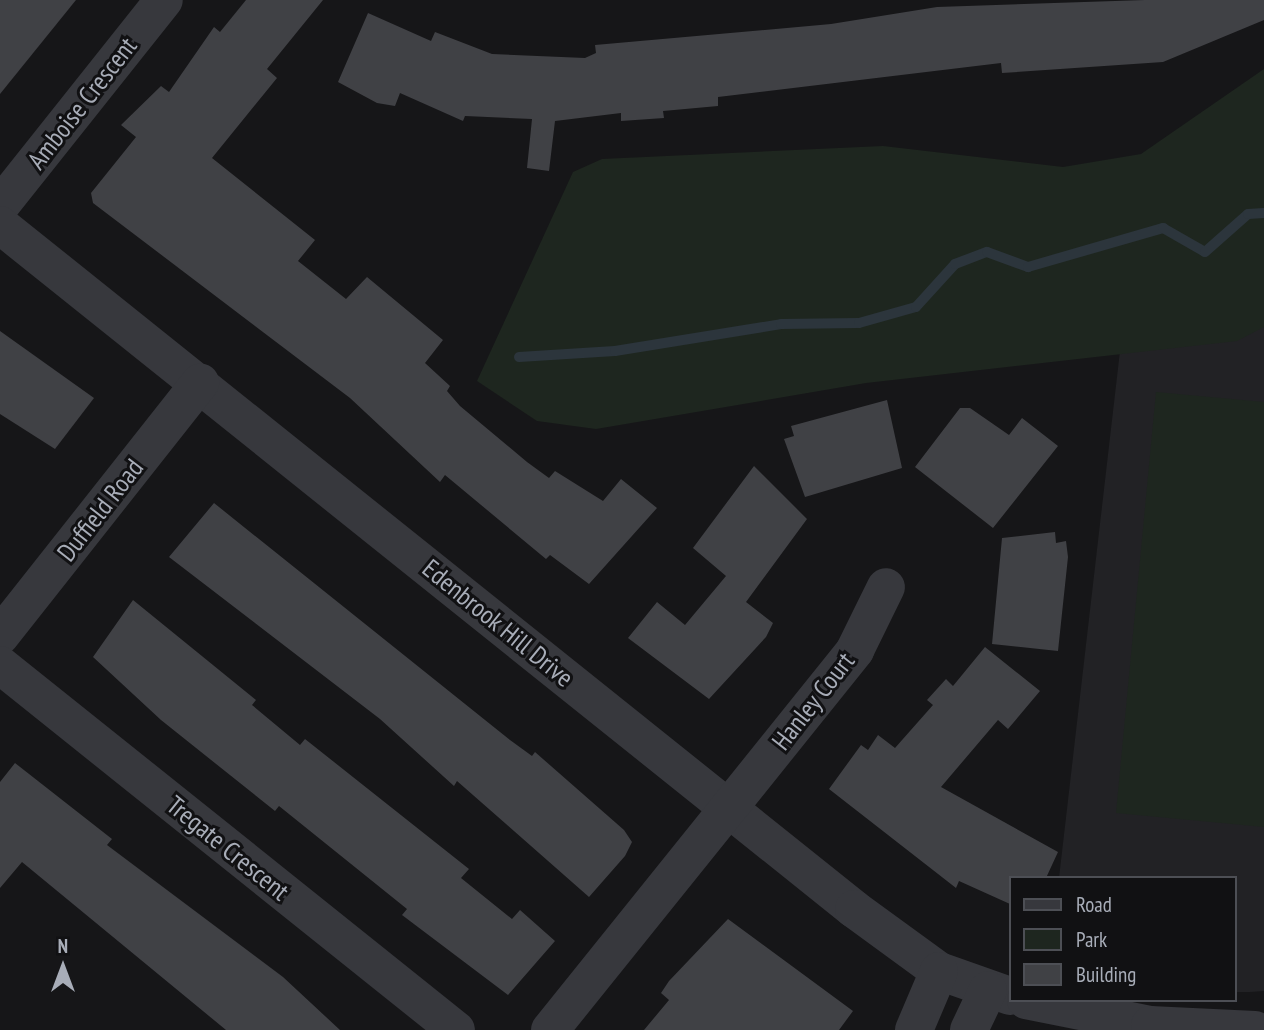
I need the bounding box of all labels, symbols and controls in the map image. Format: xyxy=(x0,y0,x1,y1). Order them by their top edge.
street label: Amboise Crescent xyxy=(21,31,143,175)
street label: Duffield Road xyxy=(50,453,150,567)
street label: Edenbrook Hill Drive xyxy=(416,553,580,693)
street label: Hanley Court xyxy=(765,646,861,756)
street label: Tregate Crescent xyxy=(161,789,295,907)
legend xyxy=(1009,876,1236,1002)
text: Road xyxy=(1076,891,1112,918)
text: Park xyxy=(1076,926,1107,953)
north arrow xyxy=(28,932,98,1002)
text: N xyxy=(58,934,68,958)
text: Building xyxy=(1076,961,1136,988)

